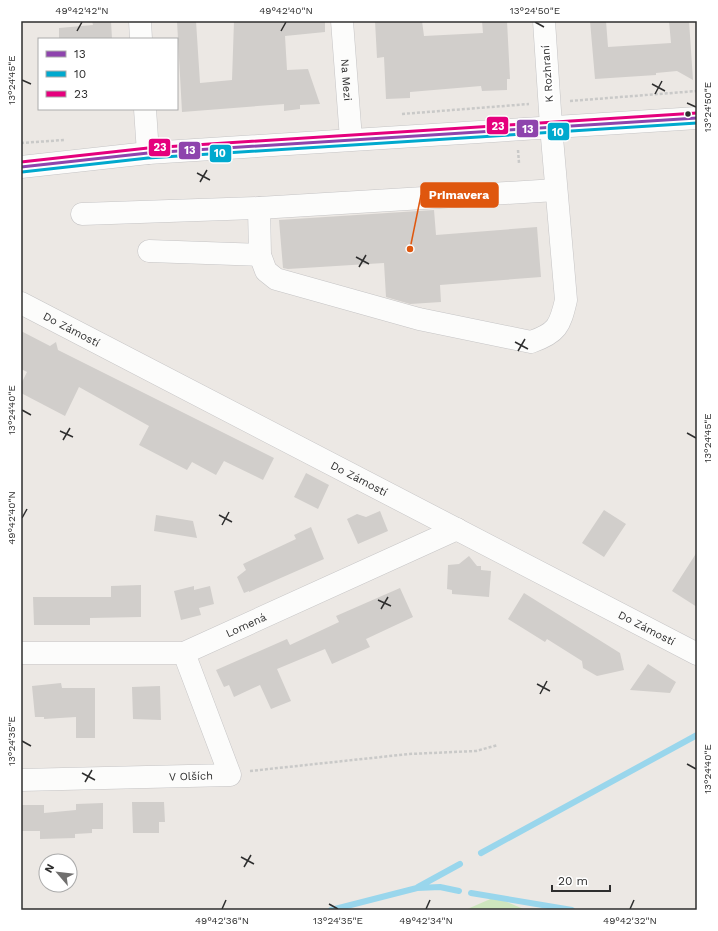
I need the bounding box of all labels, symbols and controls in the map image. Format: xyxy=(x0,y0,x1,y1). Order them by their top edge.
text: 49°42'42"N xyxy=(55,5,109,16)
text: 49°42'40"N xyxy=(259,5,313,16)
text: 13°24'50"E xyxy=(510,5,560,16)
legend xyxy=(38,38,178,110)
street label: K Rozhraní xyxy=(539,45,556,103)
text: 13 xyxy=(74,47,86,61)
text: 13°24'45"E xyxy=(6,55,17,105)
street label: Na Mezi xyxy=(338,58,354,101)
text: 10 xyxy=(74,67,86,81)
text: 13°24'50"E xyxy=(702,82,713,132)
text: 23 xyxy=(74,87,88,101)
unlabelled marker xyxy=(683,109,693,119)
line badge: 23 xyxy=(486,116,509,135)
line badge: 13 xyxy=(516,119,539,138)
text: 23 xyxy=(491,120,505,133)
line badge: 10 xyxy=(547,122,570,141)
text: 13 xyxy=(522,123,534,136)
text: 10 xyxy=(552,126,564,139)
line badge: 23 xyxy=(148,138,171,157)
text: 23 xyxy=(153,141,167,154)
line badge: 13 xyxy=(178,141,201,160)
text: 13 xyxy=(184,144,196,157)
line badge: 10 xyxy=(209,144,232,163)
text: 10 xyxy=(214,147,226,160)
callout: Primavera xyxy=(421,183,498,207)
text: Primavera xyxy=(429,188,489,202)
street label: Do Zámostí xyxy=(41,310,102,350)
text: 13°24'40"E xyxy=(6,385,17,435)
text: 13°24'45"E xyxy=(702,413,713,463)
street label: Do Zámostí xyxy=(328,459,389,499)
text: 49°42'40"N xyxy=(6,491,17,545)
street label: Do Zámostí xyxy=(616,608,677,648)
street label: Lomená xyxy=(224,611,268,640)
text: 13°24'35"E xyxy=(6,716,17,766)
text: 13°24'40"E xyxy=(702,744,713,794)
street label: V Olších xyxy=(169,769,213,783)
north arrow xyxy=(38,853,78,893)
text: N xyxy=(42,862,57,875)
scale bar xyxy=(552,867,610,893)
text: 20 m xyxy=(558,874,588,888)
text: 49°42'36"N xyxy=(195,915,249,926)
text: 13°24'35"E xyxy=(313,915,363,926)
text: 49°42'34"N xyxy=(399,915,453,926)
text: 49°42'32"N xyxy=(603,915,657,926)

